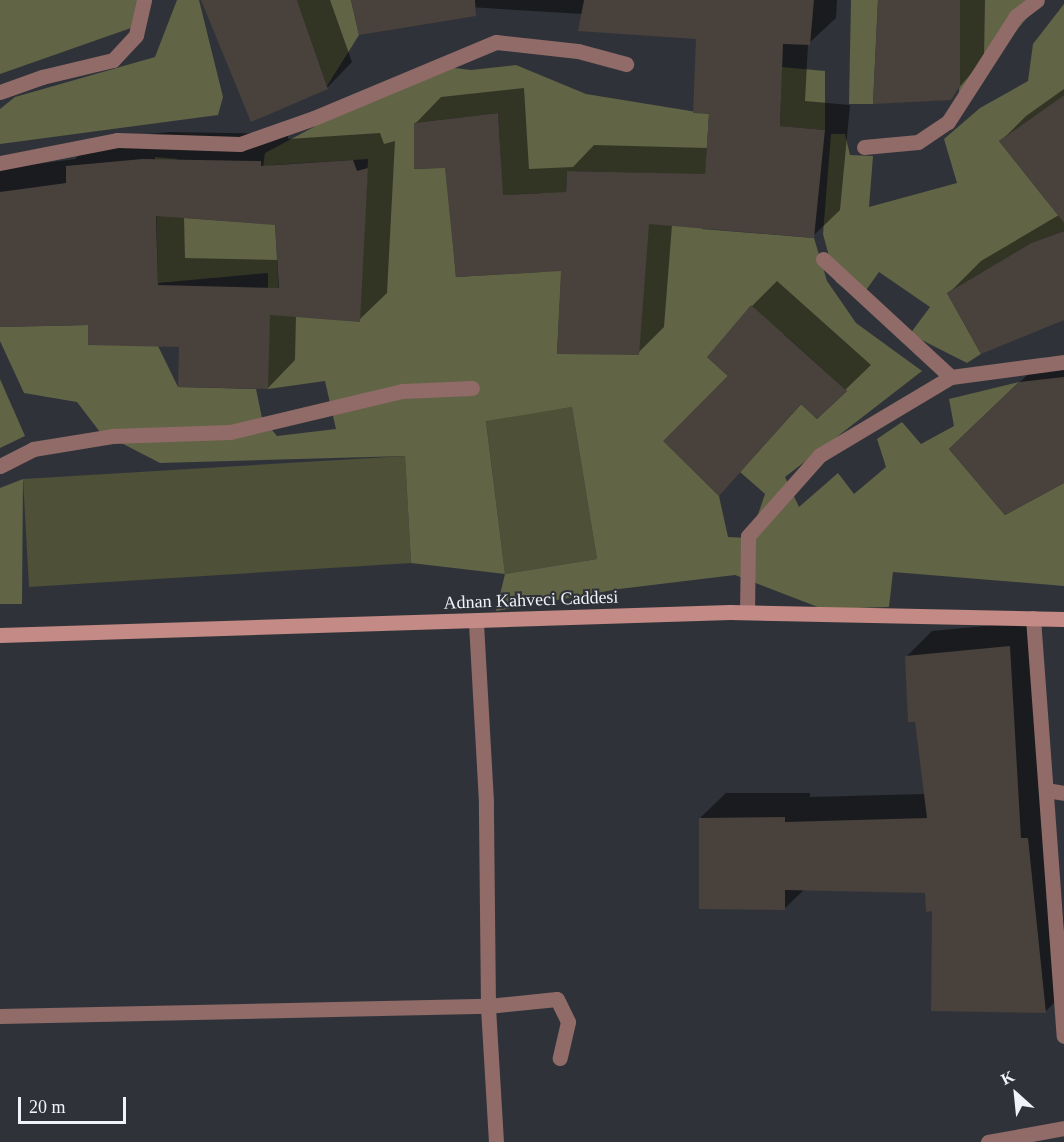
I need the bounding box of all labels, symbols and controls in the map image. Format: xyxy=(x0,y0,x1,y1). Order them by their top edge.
street label: Adnan Kahveci Caddesi xyxy=(443,586,619,614)
north arrow xyxy=(986,1064,1046,1124)
text: K xyxy=(998,1067,1017,1088)
scale bar xyxy=(21,1085,129,1123)
text: 20 m xyxy=(29,1097,66,1117)

